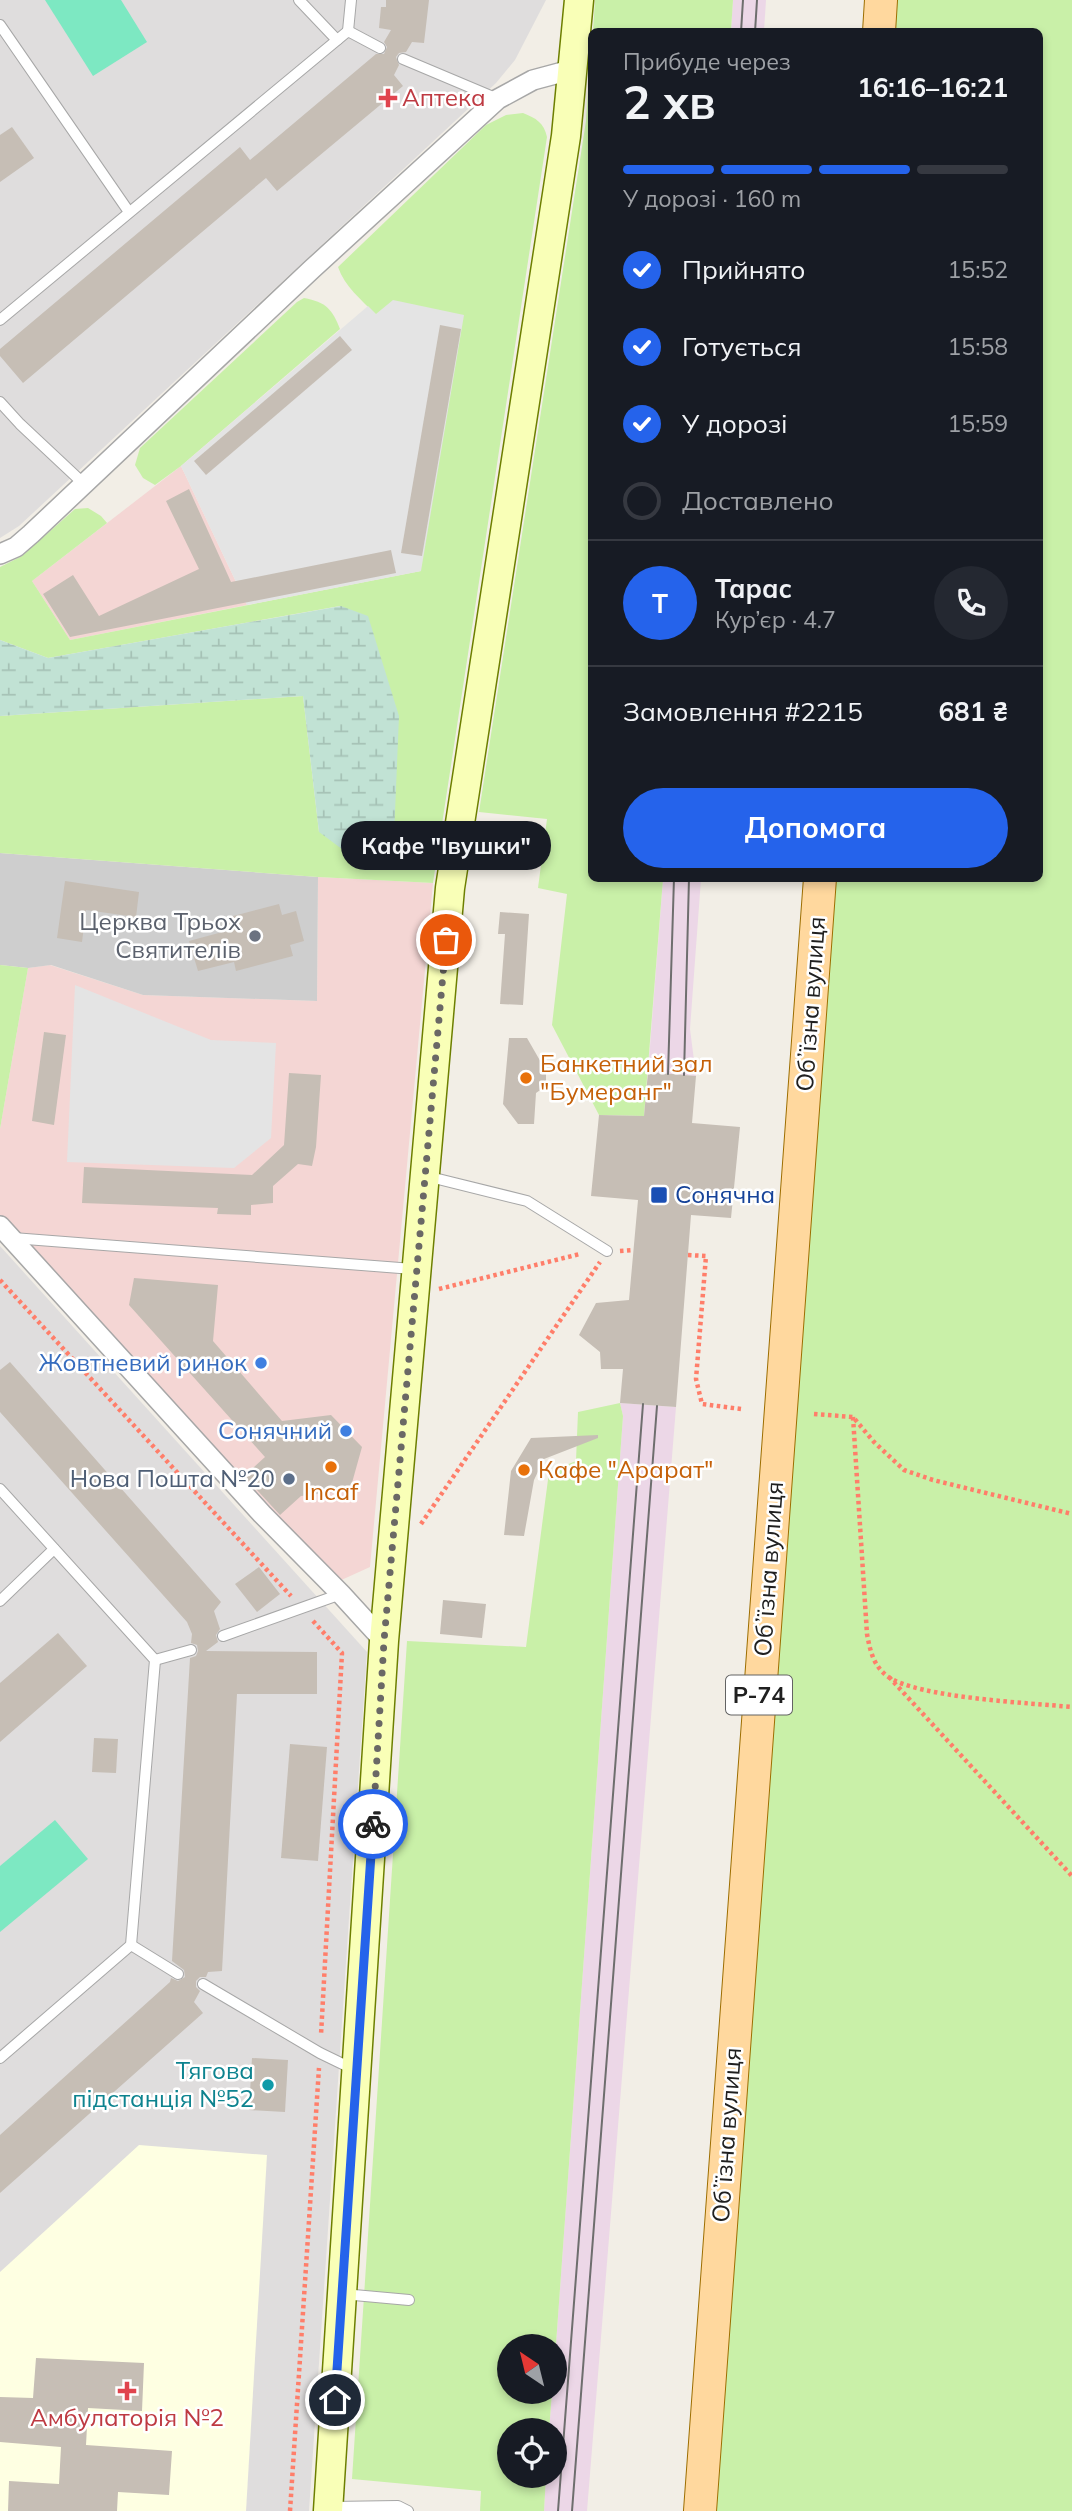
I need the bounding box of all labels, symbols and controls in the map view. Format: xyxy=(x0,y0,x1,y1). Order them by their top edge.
text: Прибуде через xyxy=(623,47,791,76)
text: 16:16–16:21 xyxy=(857,71,1008,104)
text: 2 хв xyxy=(623,73,716,131)
place label: Аптека xyxy=(402,82,486,112)
marker: Аптека xyxy=(380,90,396,106)
text: У дорозі · 160 m xyxy=(623,184,801,213)
icon: check xyxy=(623,251,661,289)
text: Прийнято xyxy=(682,253,805,286)
text: 15:52 xyxy=(948,255,1008,284)
icon: check xyxy=(623,328,661,366)
text: Готується xyxy=(682,330,801,363)
text: 15:58 xyxy=(948,332,1008,361)
icon: check xyxy=(623,405,661,443)
text: У дорозі xyxy=(682,407,788,440)
text: 15:59 xyxy=(948,409,1008,438)
text: Доставлено xyxy=(682,484,834,517)
button: phone xyxy=(934,566,1008,640)
text: Тарас xyxy=(715,572,792,605)
text: Т xyxy=(652,587,668,620)
text: Кур’єр · 4.7 xyxy=(715,605,836,634)
text: Замовлення #2215 xyxy=(623,695,863,728)
text: 681 ₴ xyxy=(938,695,1008,728)
button: Допомога xyxy=(623,788,1008,868)
callout: Кафе "Івушки" xyxy=(341,821,551,870)
text: Кафе "Івушки" xyxy=(361,831,531,860)
place label: Церква Трьох Святителів xyxy=(79,906,241,964)
pin xyxy=(416,910,476,970)
street label: Обʼїзна вулиця xyxy=(789,915,831,1093)
icon: bag xyxy=(427,921,465,959)
marker: Церква Трьох Святителів xyxy=(247,928,263,944)
place label: Банкетний зал "Бумеранг" xyxy=(540,1048,712,1106)
marker: Банкетний зал "Бумеранг" xyxy=(518,1070,534,1086)
place label: Сонячна xyxy=(675,1179,775,1209)
marker: Сонячна xyxy=(649,1185,669,1205)
place label: Жовтневий ринок xyxy=(39,1347,247,1377)
marker: Жовтневий ринок xyxy=(253,1355,269,1371)
place label: Сонячний xyxy=(218,1415,332,1445)
marker: Сонячний xyxy=(338,1423,354,1439)
place label: Кафе "Арарат" xyxy=(538,1454,714,1484)
marker: Incaf xyxy=(323,1459,339,1475)
marker: Кафе "Арарат" xyxy=(516,1462,532,1478)
place label: Нова Пошта №20 xyxy=(70,1463,275,1493)
marker: Нова Пошта №20 xyxy=(281,1471,297,1487)
place label: Incaf xyxy=(304,1476,359,1506)
street label: Обʼїзна вулиця xyxy=(747,1480,789,1658)
road number: Р-74 xyxy=(726,1676,792,1714)
courier xyxy=(338,1789,408,1859)
icon: bike xyxy=(354,1805,392,1843)
street label: Обʼїзна вулиця xyxy=(705,2046,747,2224)
place label: Тягова підстанція №52 xyxy=(72,2055,254,2113)
marker: Тягова підстанція №52 xyxy=(260,2077,276,2093)
north arrow xyxy=(497,2334,567,2404)
map controls xyxy=(497,2334,567,2488)
pin xyxy=(305,2370,365,2430)
marker: Амбулаторія №2 xyxy=(117,2381,137,2401)
icon: home xyxy=(316,2381,354,2419)
place label: Амбулаторія №2 xyxy=(30,2402,224,2432)
button: locate xyxy=(497,2418,567,2488)

